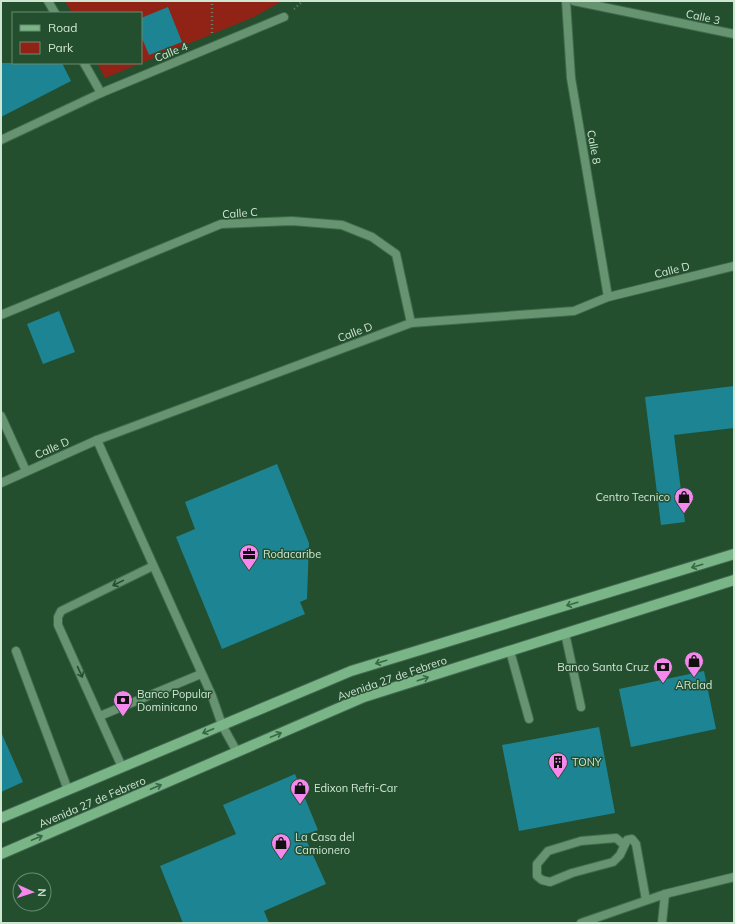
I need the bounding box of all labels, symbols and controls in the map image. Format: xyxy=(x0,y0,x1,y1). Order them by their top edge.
street label: Calle 3 xyxy=(685,7,721,27)
legend xyxy=(12,12,142,64)
text: Road xyxy=(48,20,77,35)
street label: Calle 4 xyxy=(152,39,190,65)
text: Park xyxy=(48,40,74,55)
street label: Calle 8 xyxy=(584,129,604,166)
street label: Calle C xyxy=(222,205,258,221)
street label: Calle D xyxy=(653,259,691,281)
street label: Calle D xyxy=(336,319,374,345)
street label: Calle D xyxy=(33,434,71,462)
shop icon: Centro Tecnico xyxy=(673,486,695,514)
place label: Centro Tecnico xyxy=(596,490,670,504)
office icon: Rodacaribe xyxy=(238,543,260,571)
place label: Rodacaribe xyxy=(263,547,321,561)
one-way arrow xyxy=(691,562,703,570)
one-way arrow xyxy=(112,580,124,587)
one-way arrow xyxy=(566,601,579,608)
shop icon: ARclad xyxy=(683,650,705,678)
street label: Avenida 27 de Febrero xyxy=(335,653,449,703)
bank icon: Banco Santa Cruz xyxy=(652,656,674,684)
one-way arrow xyxy=(375,659,388,666)
place label: Banco Santa Cruz xyxy=(557,660,649,674)
one-way arrow xyxy=(77,666,84,678)
one-way arrow xyxy=(416,675,429,682)
place label: ARclad xyxy=(676,678,712,692)
place label: Banco Popular Dominicano xyxy=(137,687,211,714)
bank icon: Banco Popular Dominicano xyxy=(112,689,134,717)
one-way arrow xyxy=(203,727,215,735)
one-way arrow xyxy=(269,731,281,739)
building icon: TONY xyxy=(547,751,569,779)
place label: TONY xyxy=(572,755,602,769)
street label: Avenida 27 de Febrero xyxy=(36,773,148,831)
shop icon: Edixon Refri-Car xyxy=(289,777,311,805)
place label: Edixon Refri-Car xyxy=(314,781,397,795)
one-way arrow xyxy=(150,783,162,790)
place label: La Casa del Camionero xyxy=(295,830,355,857)
shop icon: La Casa del Camionero xyxy=(270,832,292,860)
one-way arrow xyxy=(30,834,42,842)
north arrow xyxy=(12,872,52,912)
text: N xyxy=(35,888,49,897)

